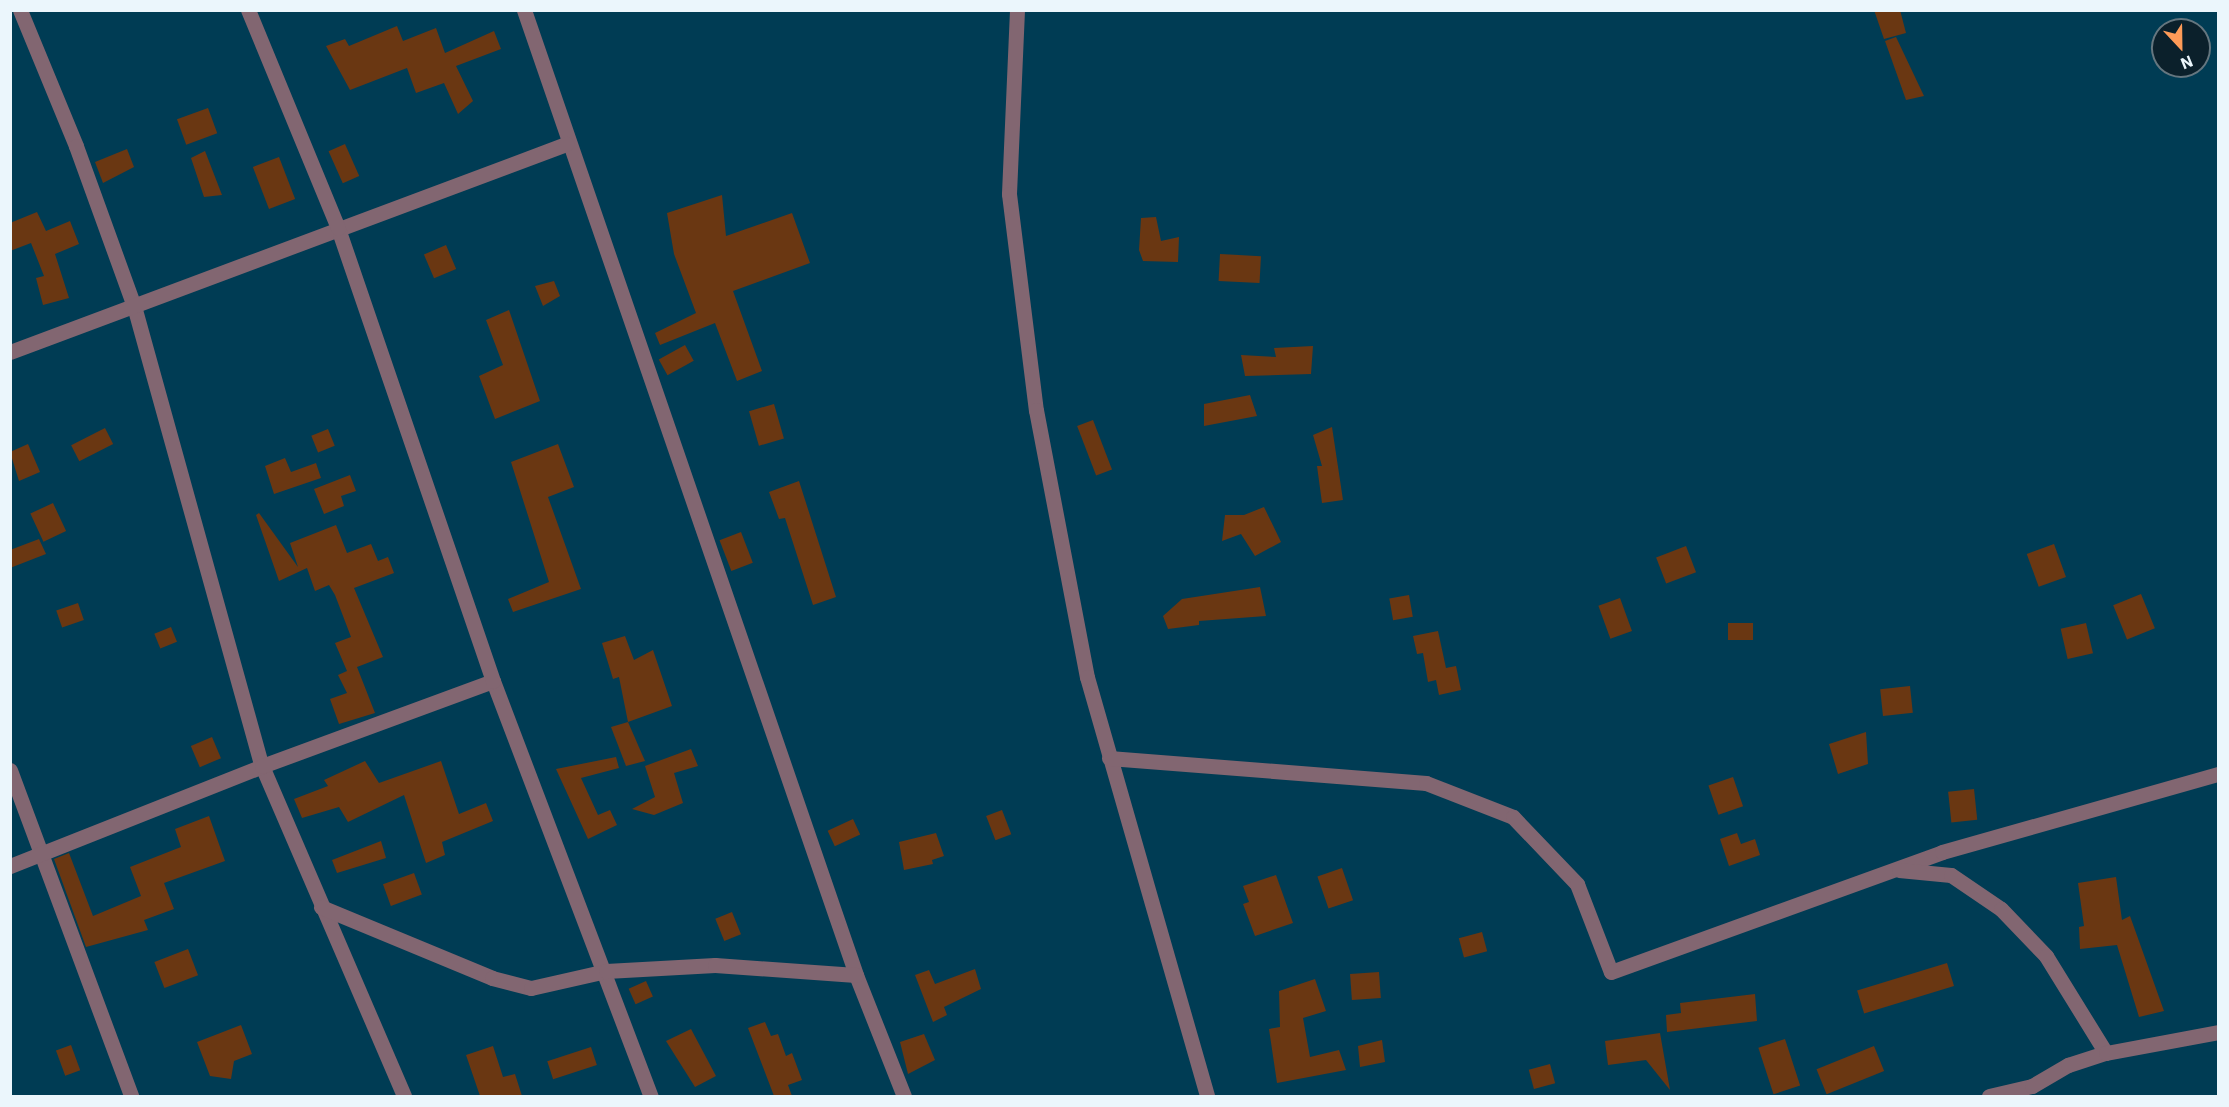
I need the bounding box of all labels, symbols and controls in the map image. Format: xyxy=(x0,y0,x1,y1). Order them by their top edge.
north arrow xyxy=(2151,18,2211,78)
text: N xyxy=(2178,51,2196,74)

